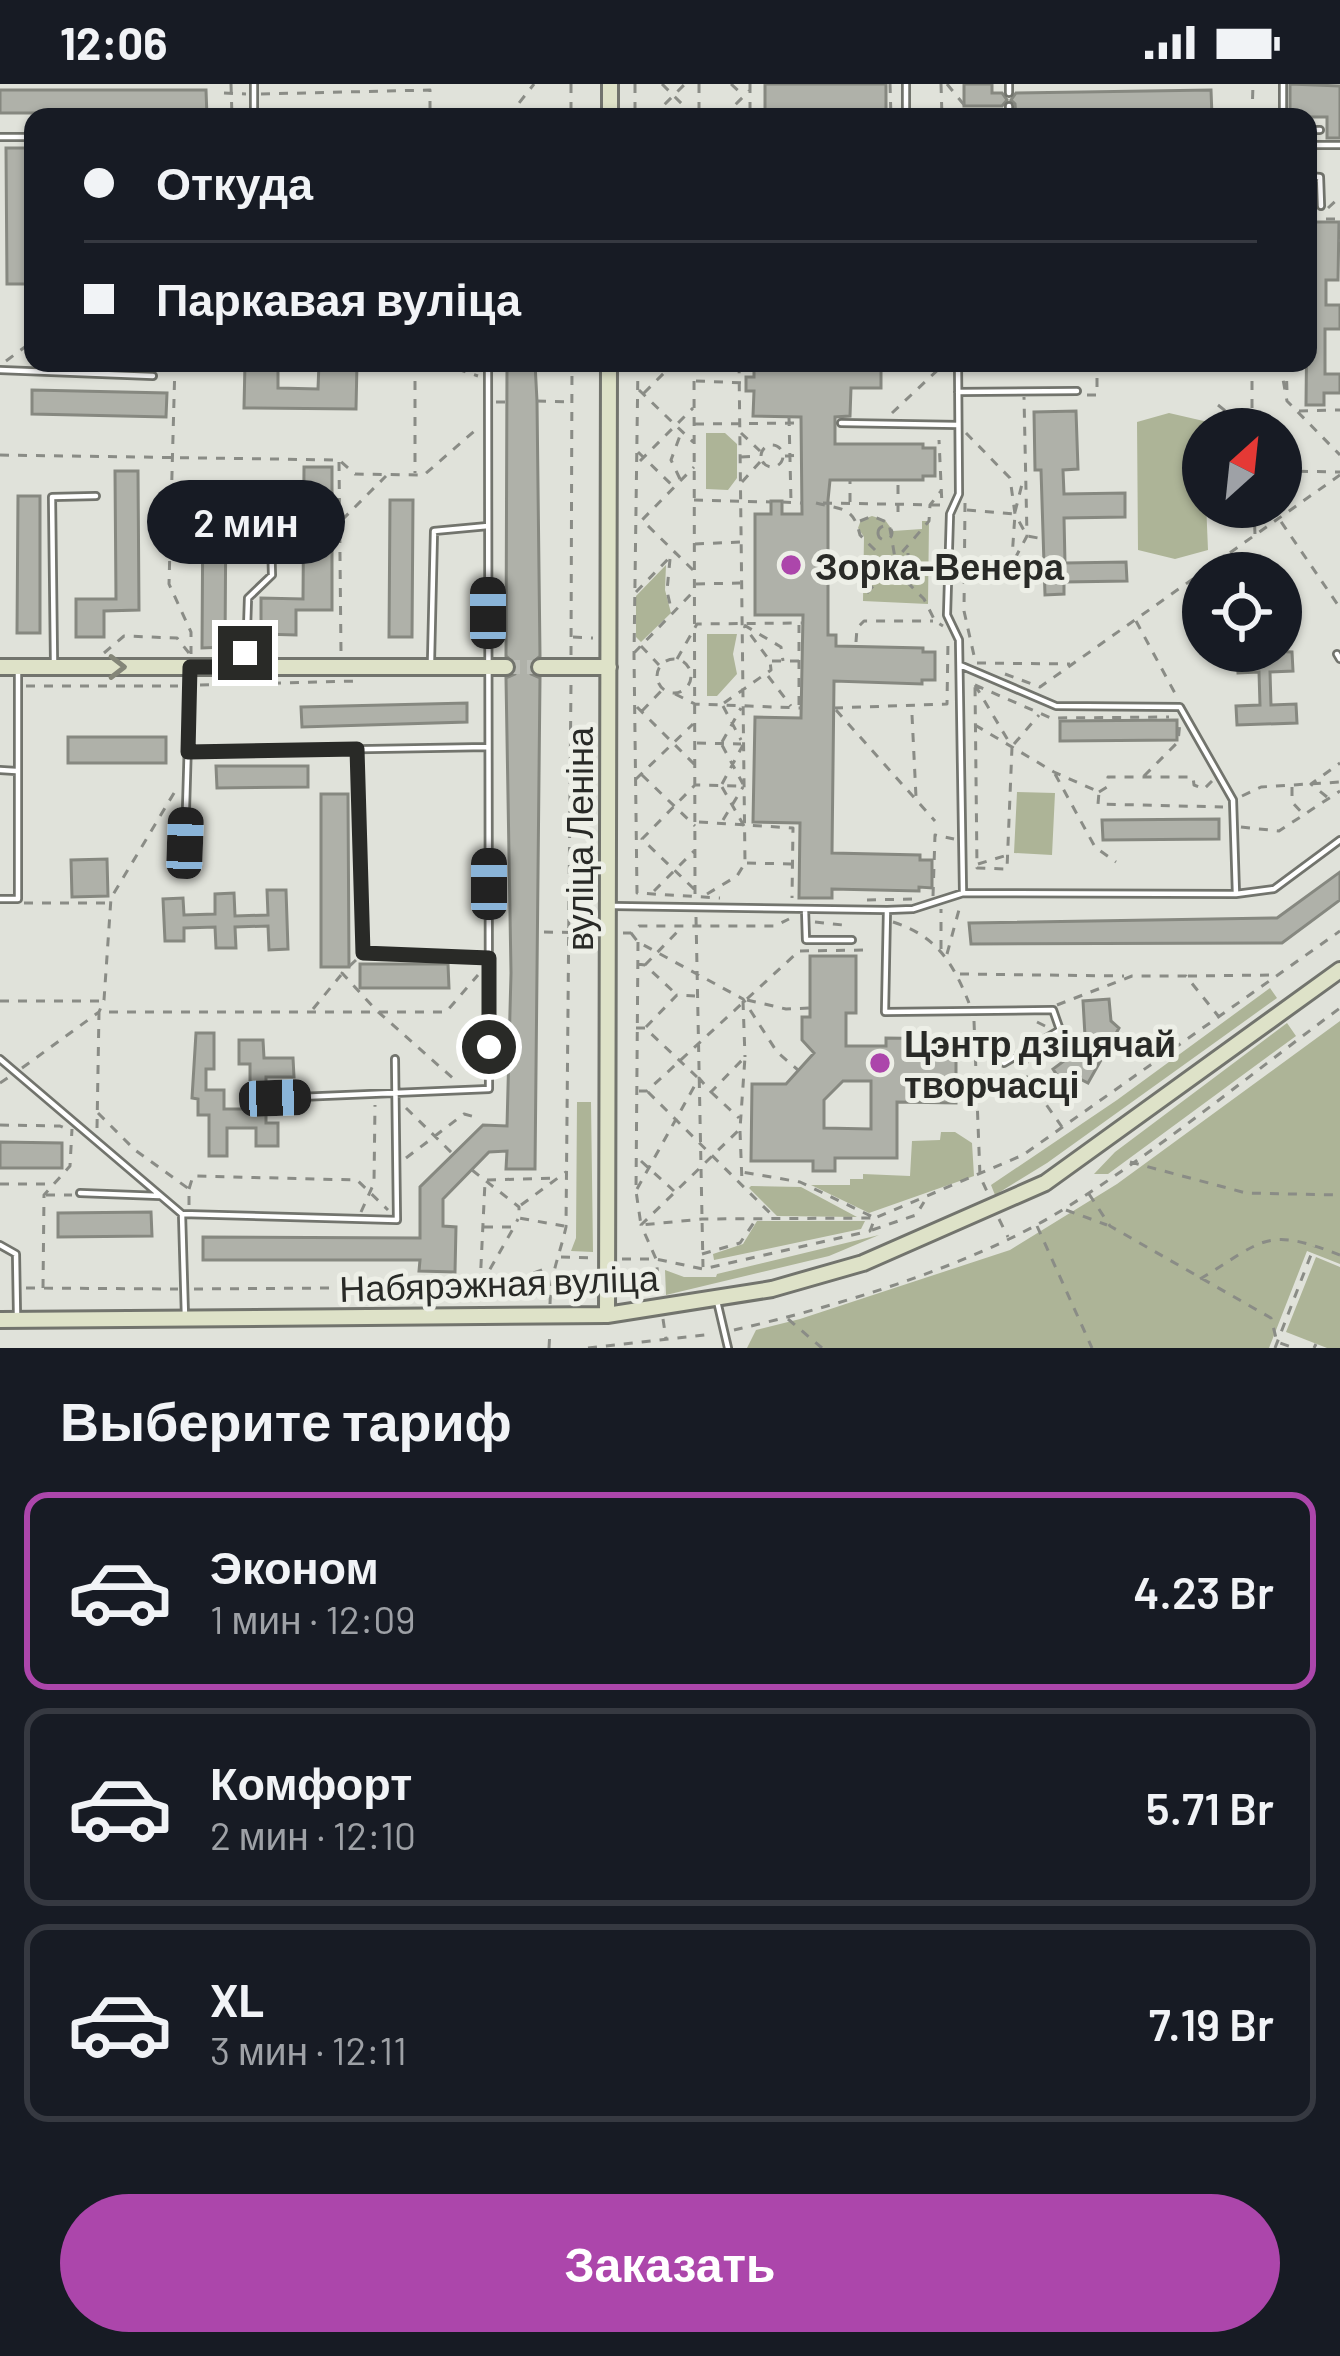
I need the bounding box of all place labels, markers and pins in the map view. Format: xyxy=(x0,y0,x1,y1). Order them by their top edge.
place label: Зорка-Венера xyxy=(815,544,1065,588)
marker: Зорка-Венера xyxy=(778,552,804,578)
place label: Цэнтр дзіцячай творчасці xyxy=(904,1021,1176,1106)
marker: Цэнтр дзіцячай творчасці xyxy=(867,1050,893,1076)

